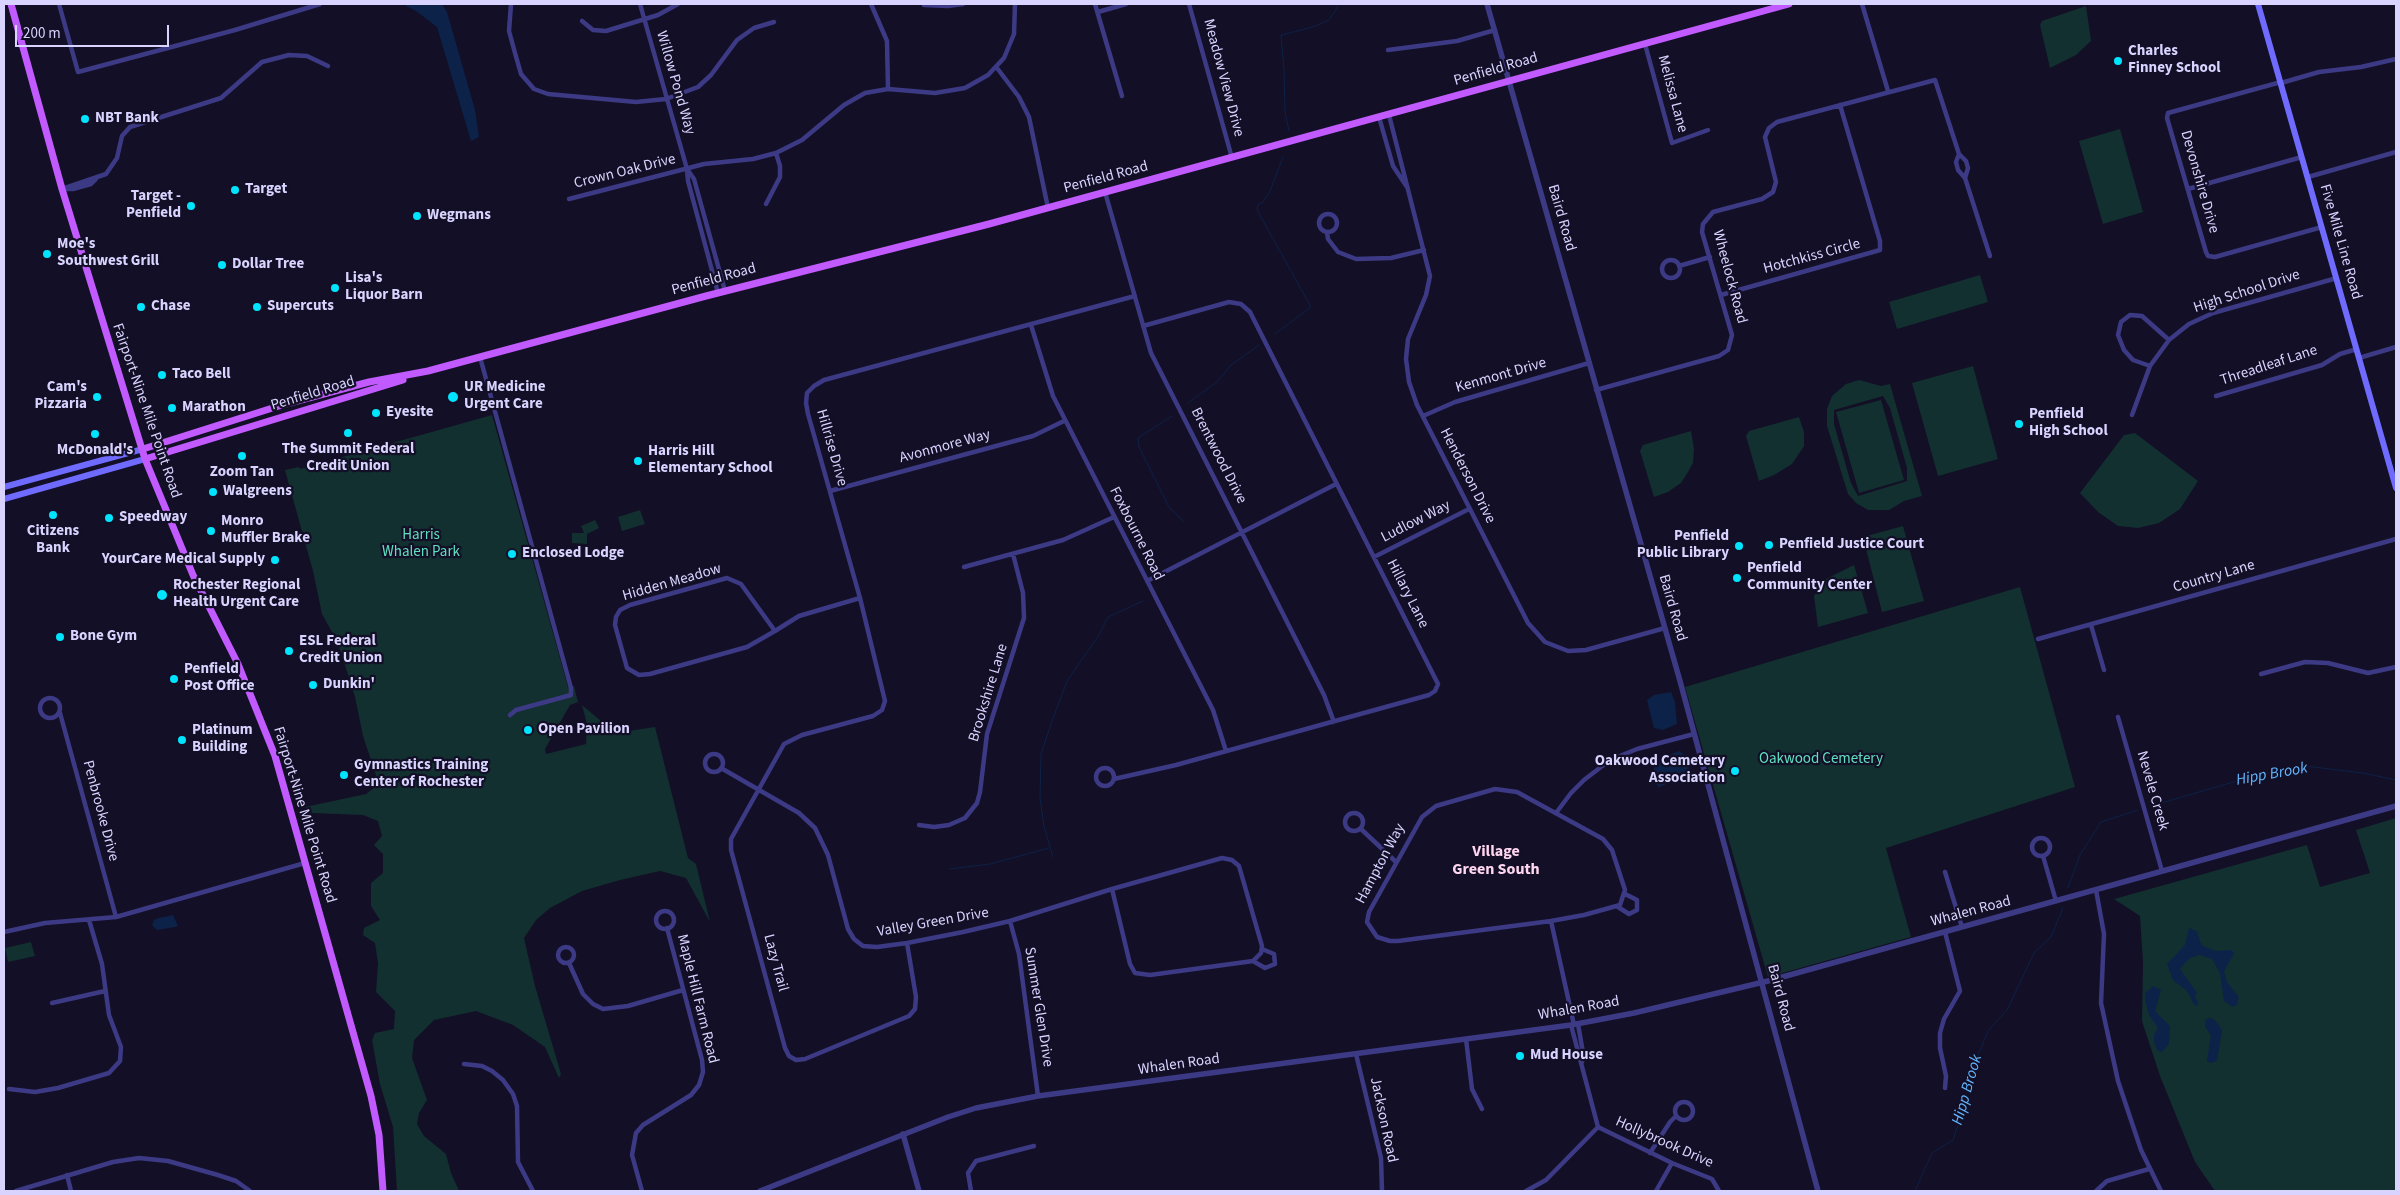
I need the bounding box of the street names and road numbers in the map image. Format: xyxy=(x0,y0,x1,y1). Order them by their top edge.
street label: Meadow View Drive xyxy=(1199,17,1247,139)
street label: Willow Pond Way xyxy=(652,29,698,137)
street label: Penfield Road xyxy=(1452,49,1540,91)
street label: Melissa Lane xyxy=(1653,53,1691,135)
street label: Devonshire Drive xyxy=(2176,128,2222,236)
street label: Crown Oak Drive xyxy=(572,151,678,193)
street label: Penfield Road xyxy=(1062,158,1150,198)
street label: Five Mile Line Road xyxy=(2315,182,2365,302)
street label: Baird Road xyxy=(1543,183,1579,253)
street label: Wheelock Road xyxy=(1708,228,1750,326)
street label: Hotchkiss Circle xyxy=(1762,235,1862,279)
street label: Penfield Road xyxy=(670,260,758,300)
street label: High School Drive xyxy=(2192,266,2302,318)
street label: Fairport-Nine Mile Point Road xyxy=(108,321,184,501)
street label: Threadleaf Lane xyxy=(2218,342,2320,390)
street label: Kenmont Drive xyxy=(1454,354,1548,398)
street label: Penfield Road xyxy=(269,373,357,415)
street label: Brentwood Drive xyxy=(1186,405,1250,507)
street label: Hillrise Drive xyxy=(811,407,851,489)
street label: Henderson Drive xyxy=(1435,425,1499,527)
street label: Avonmore Way xyxy=(898,426,992,468)
street label: Foxbourne Road xyxy=(1105,484,1167,584)
street label: Ludlow Way xyxy=(1378,497,1454,547)
street label: Hillary Lane xyxy=(1382,557,1432,631)
street label: Country Lane xyxy=(2171,557,2257,597)
street label: Hidden Meadow xyxy=(621,560,723,606)
street label: Baird Road xyxy=(1654,573,1690,643)
street label: Brookshire Lane xyxy=(966,642,1012,744)
street label: Fairport-Nine Mile Point Road xyxy=(269,725,339,905)
street label: Nevele Creek xyxy=(2132,749,2172,833)
street label: Penbrooke Drive xyxy=(78,759,122,863)
street label: Hampton Way xyxy=(1352,821,1410,907)
street label: Whalen Road xyxy=(1929,893,2013,931)
street label: Valley Green Drive xyxy=(876,904,990,942)
street label: Lazy Trail xyxy=(759,932,791,994)
street label: Maple Hill Farm Road xyxy=(672,933,722,1065)
street label: Summer Glen Drive xyxy=(1020,946,1056,1068)
street label: Baird Road xyxy=(1762,963,1798,1033)
street label: Whalen Road xyxy=(1537,993,1621,1025)
street label: Whalen Road xyxy=(1137,1050,1221,1080)
street label: Jackson Road xyxy=(1365,1076,1401,1164)
street label: Hollybrook Drive xyxy=(1612,1113,1716,1173)

